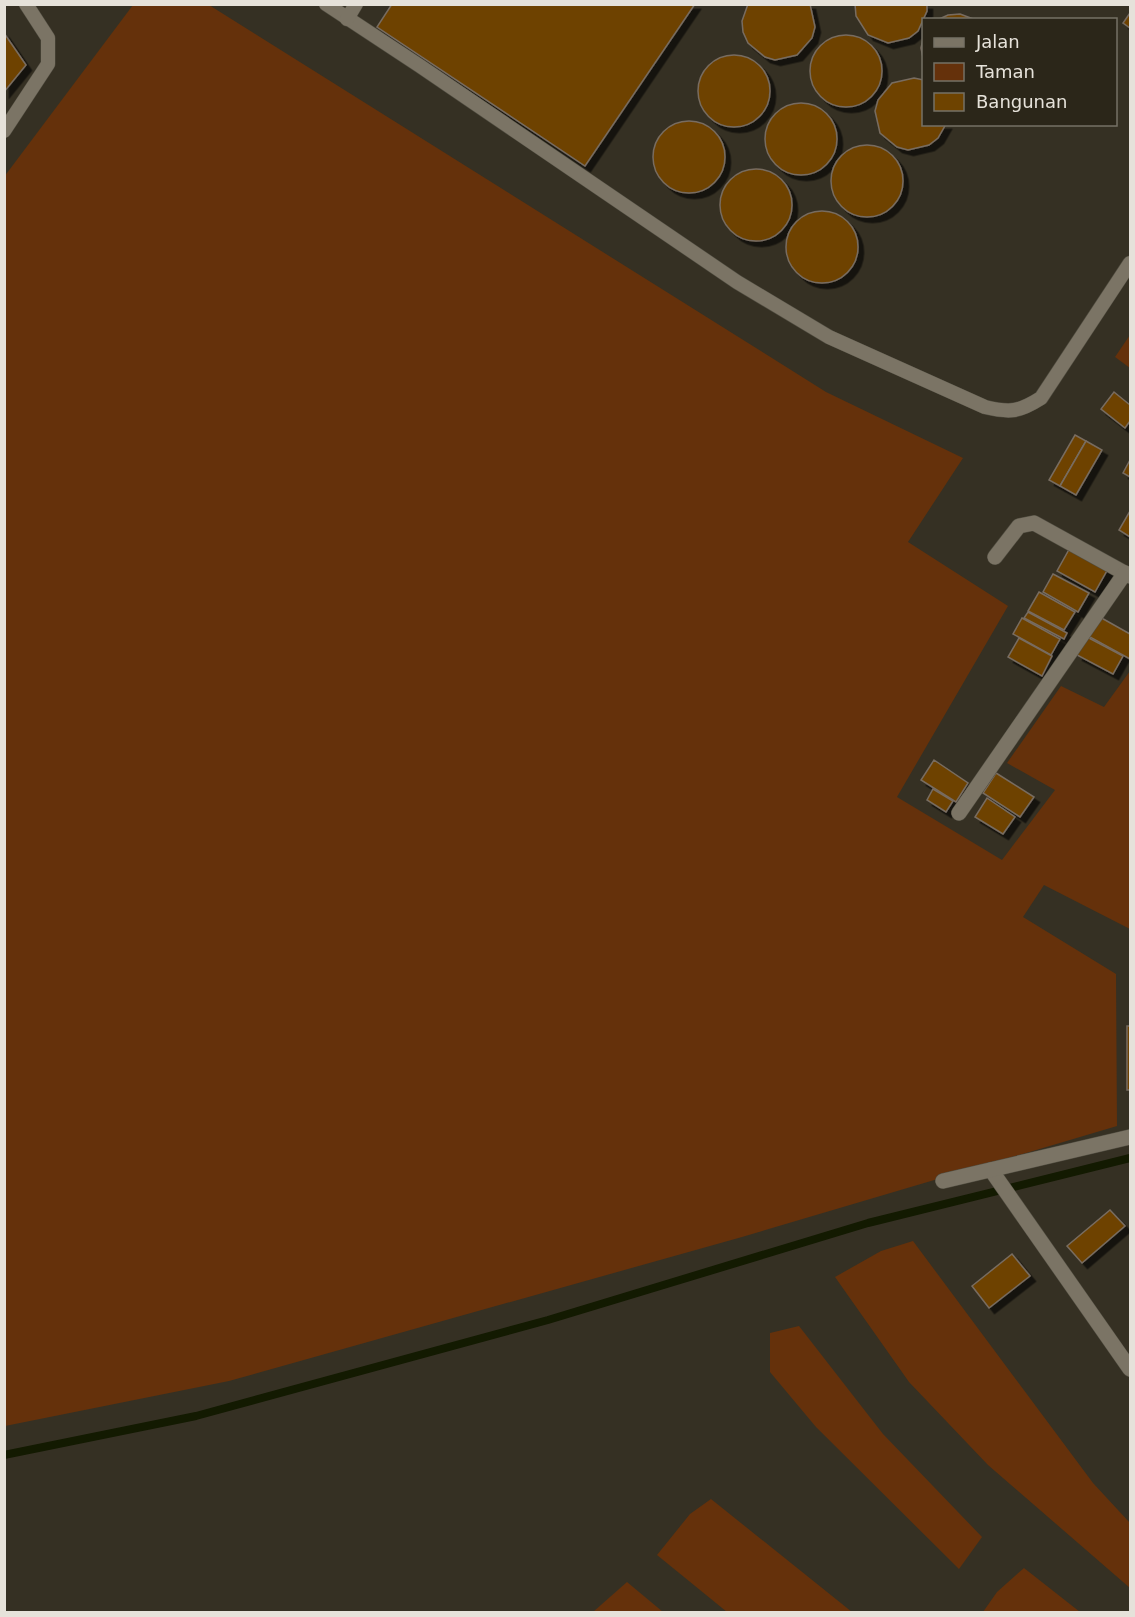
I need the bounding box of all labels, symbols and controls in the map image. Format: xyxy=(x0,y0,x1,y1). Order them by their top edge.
legend xyxy=(922,18,1117,126)
text: Jalan xyxy=(975,31,1020,52)
text: Taman xyxy=(975,61,1035,82)
text: Bangunan xyxy=(976,91,1067,112)

